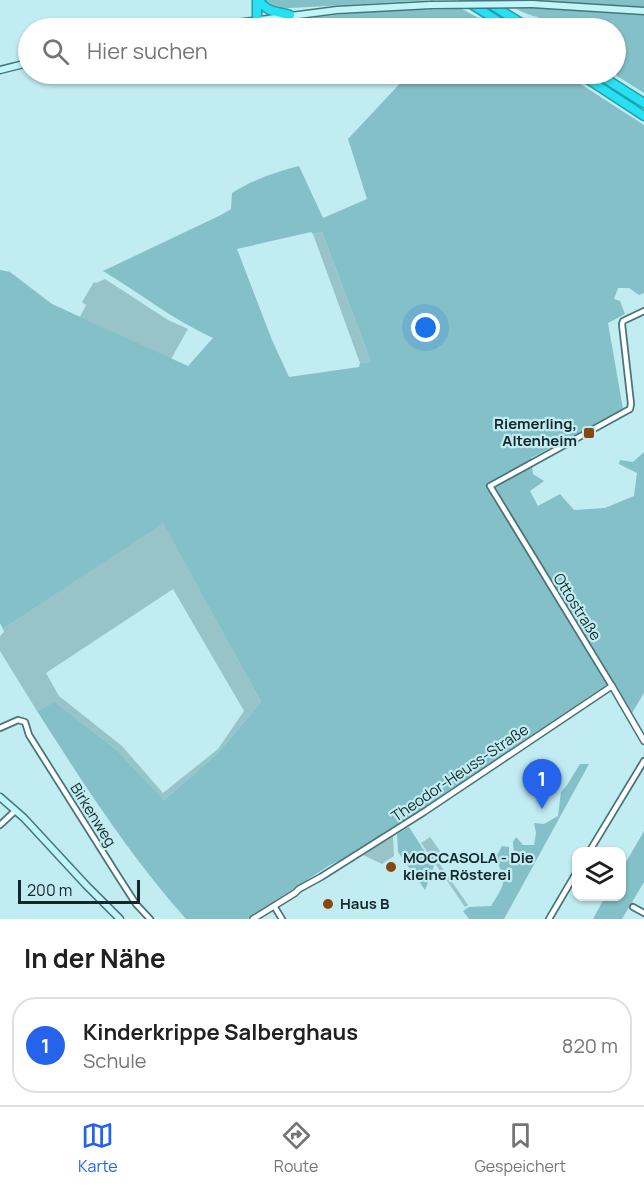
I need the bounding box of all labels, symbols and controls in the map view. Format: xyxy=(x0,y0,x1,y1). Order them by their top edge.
search box xyxy=(18,18,626,84)
icon: search xyxy=(39,35,72,68)
text: Hier suchen xyxy=(87,36,208,66)
your location xyxy=(411,313,440,342)
place label: Riemerling, Altenheim xyxy=(494,413,577,451)
marker: Riemerling, Altenheim xyxy=(582,426,596,440)
street label: Ottostraße xyxy=(548,569,607,645)
street label: Theodor-Heuss-Straße xyxy=(387,719,533,826)
pin: 1 xyxy=(522,760,562,809)
street label: Birkenweg xyxy=(66,779,121,851)
place label: MOCCASOLA - Die kleine Rösterei xyxy=(403,847,534,885)
map controls xyxy=(572,847,626,901)
button: layers xyxy=(572,847,626,901)
marker: MOCCASOLA - Die kleine Rösterei xyxy=(384,860,398,874)
scale bar xyxy=(18,877,140,904)
text: 200 m xyxy=(27,879,72,901)
place label: Haus B xyxy=(340,893,390,914)
marker: Haus B xyxy=(321,897,335,911)
text: In der Nähe xyxy=(24,940,166,976)
text: Kinderkrippe Salberghaus xyxy=(83,1017,358,1047)
text: 1 xyxy=(41,1032,50,1059)
text: 820 m xyxy=(562,1032,618,1059)
text: Schule xyxy=(83,1047,147,1074)
tab: Karte xyxy=(78,1119,118,1177)
tab: Route xyxy=(274,1119,318,1177)
tab: Gespeichert xyxy=(474,1119,566,1177)

